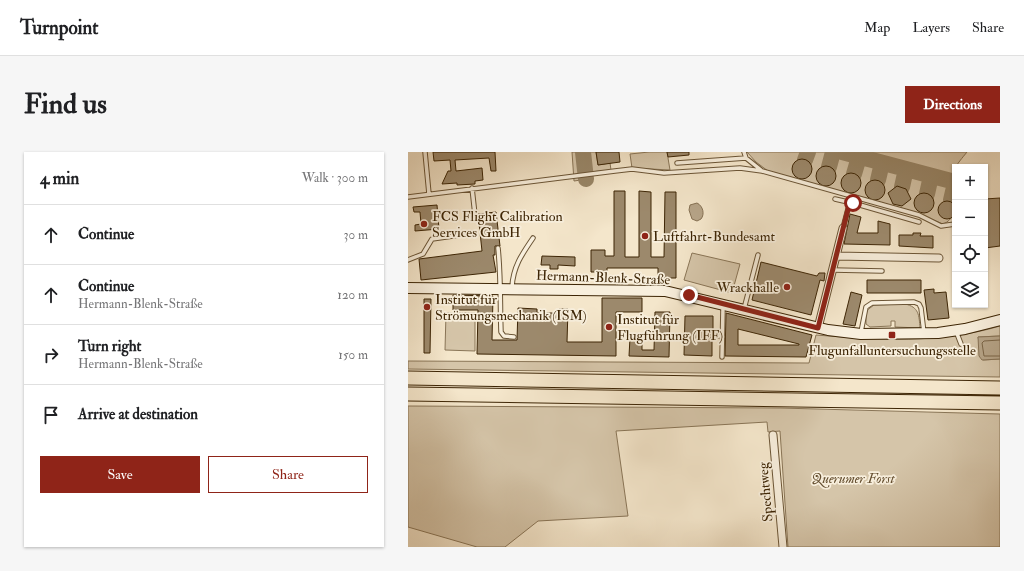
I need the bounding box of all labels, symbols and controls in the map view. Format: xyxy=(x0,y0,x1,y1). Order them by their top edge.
text: Turnpoint xyxy=(20,16,98,40)
text: Map xyxy=(864,19,890,36)
text: Layers xyxy=(912,19,950,36)
text: Share xyxy=(972,19,1004,36)
button: Directions xyxy=(905,86,1000,123)
text: Find us xyxy=(24,87,107,122)
map controls xyxy=(952,164,988,308)
button: + xyxy=(952,164,988,200)
text: 4 min xyxy=(40,168,79,189)
text: Walk · 300 m xyxy=(302,170,368,186)
route start xyxy=(844,194,862,212)
button: − xyxy=(952,200,988,236)
place label: FCS Flight Calibration Services GmbH xyxy=(432,208,563,241)
marker: FCS Flight Calibration Services GmbH xyxy=(419,219,429,229)
icon: ahead xyxy=(40,224,62,246)
text: Continue xyxy=(78,225,134,244)
text: 30 m xyxy=(344,227,368,243)
place label: Luftfahrt-Bundesamt xyxy=(653,228,775,245)
marker: Luftfahrt-Bundesamt xyxy=(640,231,650,241)
button: locate xyxy=(952,236,988,272)
street label: Hermann-Blenk-Straße xyxy=(536,267,671,288)
button: layers xyxy=(952,272,988,308)
text: Continue xyxy=(78,277,134,296)
place label: Wrackhalle xyxy=(716,279,779,296)
marker: Wrackhalle xyxy=(782,282,792,292)
icon: ahead xyxy=(40,284,62,306)
route end xyxy=(680,286,698,304)
text: 120 m xyxy=(337,287,368,303)
place label: Institut für Strömungsmechanik (ISM) xyxy=(435,291,587,324)
text: Hermann-Blenk-Straße xyxy=(78,296,203,312)
marker: Institut für Strömungsmechanik (ISM) xyxy=(422,302,432,312)
place label: Institut für Flugführung (IFF) xyxy=(617,311,723,344)
marker: Institut für Flugführung (IFF) xyxy=(604,322,614,332)
marker: Flugunfalluntersuchungsstelle xyxy=(887,330,897,340)
text: Turn right xyxy=(78,337,141,356)
place label: Flugunfalluntersuchungsstelle xyxy=(808,342,976,359)
icon: right xyxy=(40,344,62,366)
text: 150 m xyxy=(338,347,368,363)
text: Hermann-Blenk-Straße xyxy=(78,356,203,372)
icon: arrive xyxy=(40,404,62,426)
text: Arrive at destination xyxy=(78,405,198,424)
button: Save xyxy=(40,456,200,493)
button: Share xyxy=(208,456,368,493)
street label: Spechtweg xyxy=(754,460,778,522)
park label: Querumer Forst xyxy=(812,470,895,488)

